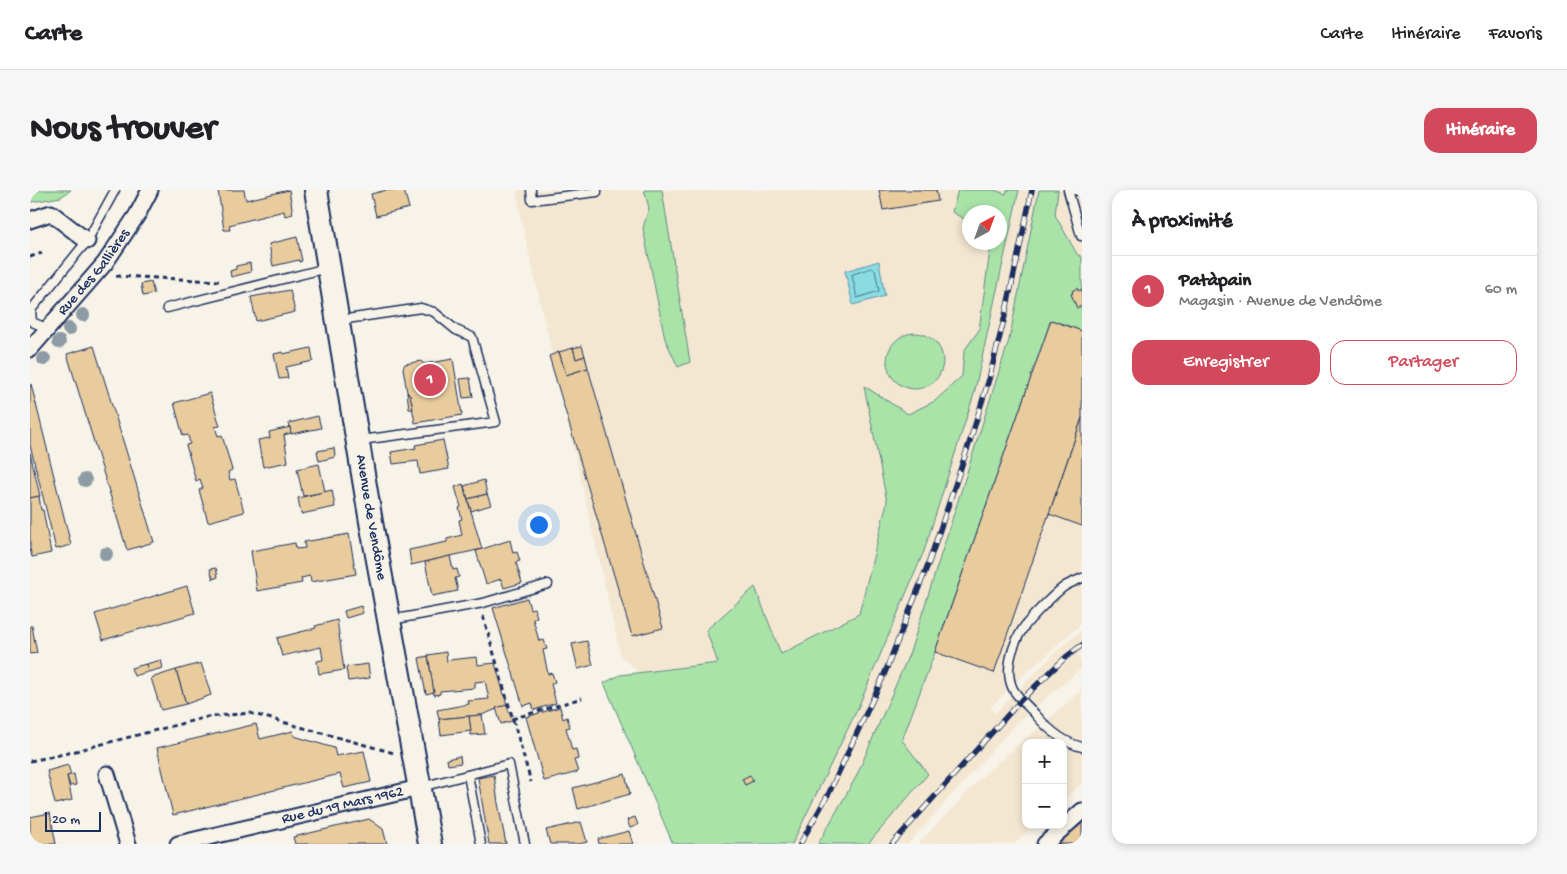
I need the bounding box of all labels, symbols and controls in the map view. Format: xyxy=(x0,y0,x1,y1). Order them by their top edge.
text: Carte xyxy=(25,20,82,49)
text: Carte xyxy=(1320,24,1363,45)
text: Itinéraire xyxy=(1391,24,1461,45)
text: Favoris xyxy=(1489,24,1542,45)
button: Itinéraire xyxy=(1424,108,1537,153)
text: Nous trouver xyxy=(30,110,216,151)
north arrow xyxy=(962,205,1007,250)
text: À proximité xyxy=(1132,210,1233,235)
street label: Rue des Gallières xyxy=(54,225,134,319)
text: Patàpain xyxy=(1179,270,1251,293)
text: 1 xyxy=(1145,281,1151,300)
text: 60 m xyxy=(1485,281,1517,300)
text: Magasin · Avenue de Vendôme xyxy=(1179,293,1382,312)
button: Enregistrer xyxy=(1132,340,1320,385)
button: Partager xyxy=(1330,340,1517,385)
pin: 1 xyxy=(414,361,446,399)
street label: Avenue de Vendôme xyxy=(351,453,391,582)
your location xyxy=(526,512,552,538)
map controls xyxy=(1022,739,1067,829)
button: + xyxy=(1022,739,1067,784)
street label: Rue du 19 Mars 1962 xyxy=(280,783,405,829)
button: − xyxy=(1022,784,1067,829)
scale bar xyxy=(45,809,101,832)
text: 20 m xyxy=(52,812,80,829)

